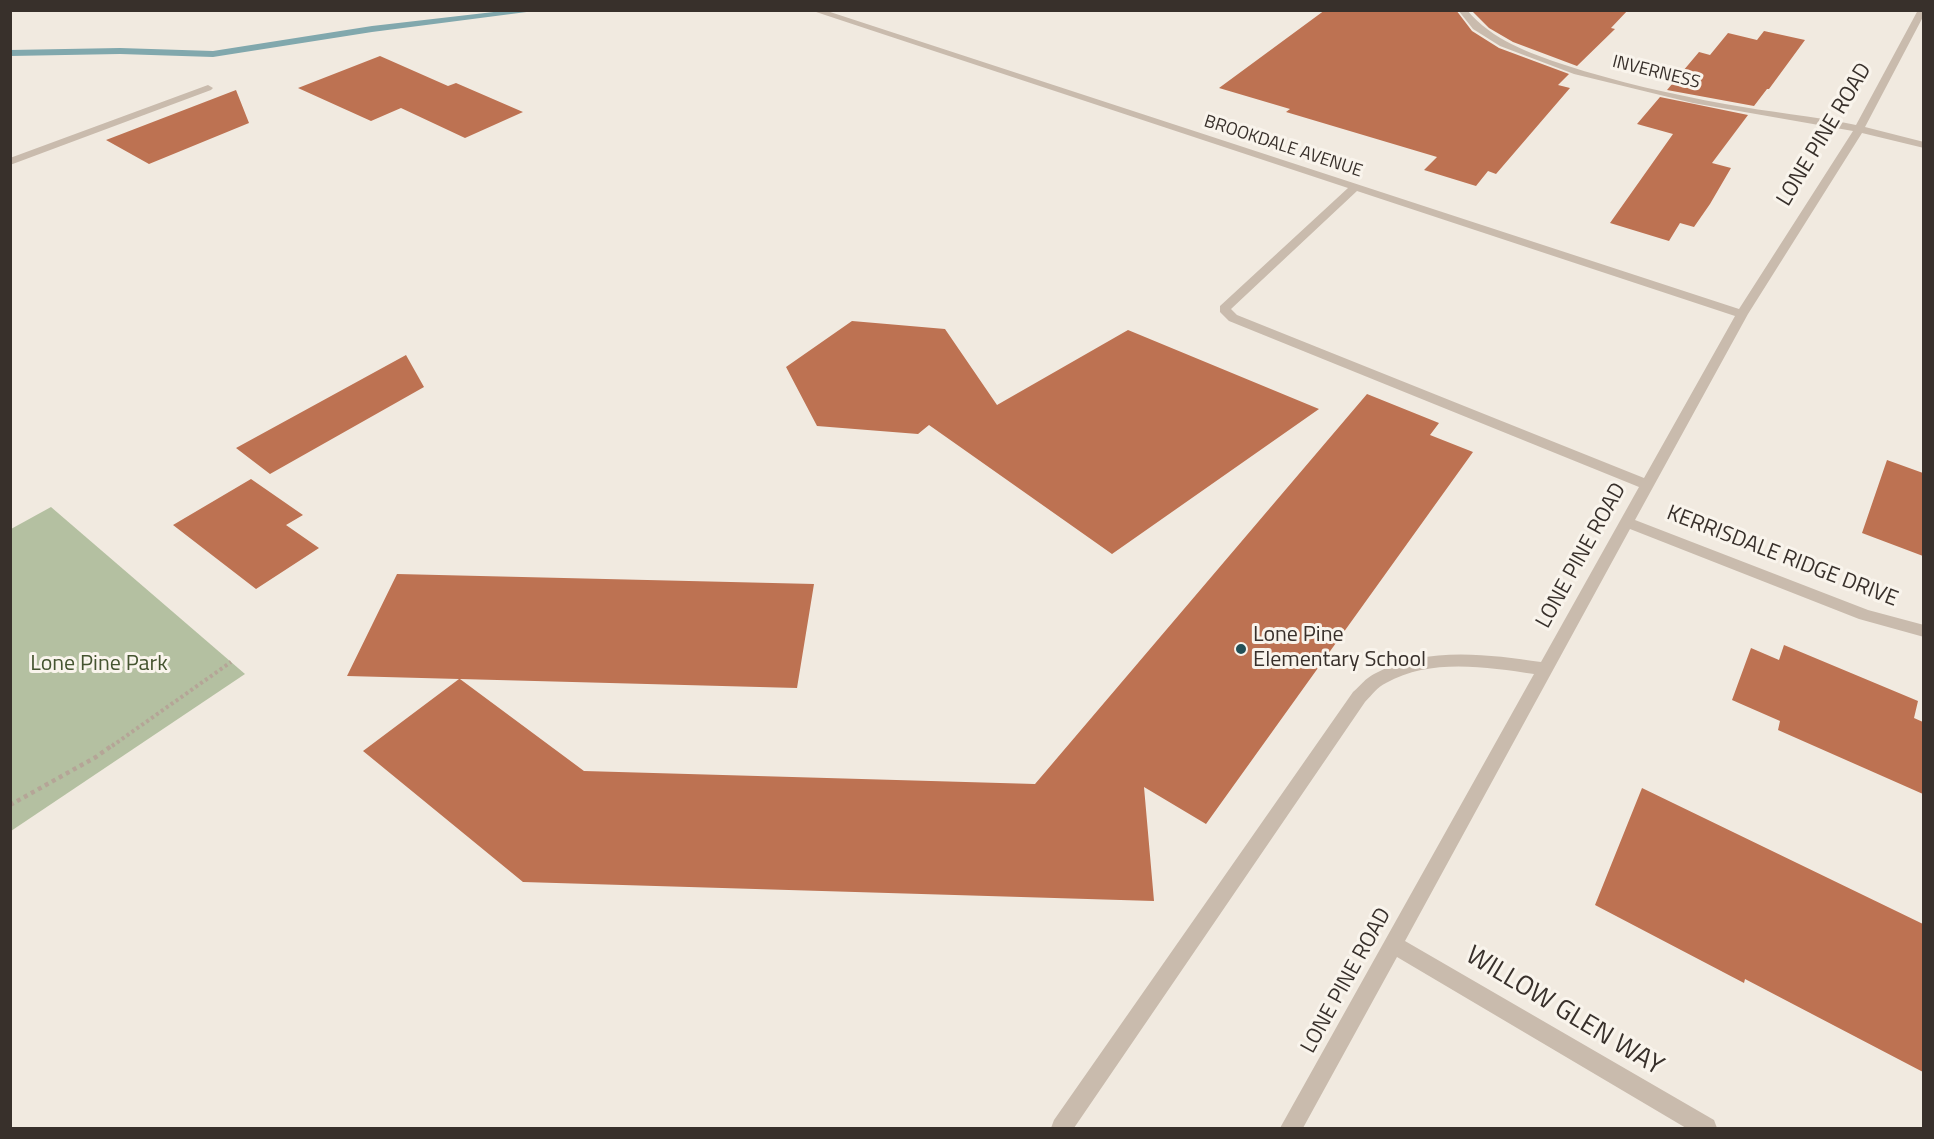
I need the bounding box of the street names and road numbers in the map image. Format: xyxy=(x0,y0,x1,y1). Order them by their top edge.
street label: INVERNESS xyxy=(1610,52,1702,94)
street label: LONE PINE ROAD xyxy=(1772,59,1878,211)
street label: BROOKDALE AVENUE xyxy=(1201,111,1365,183)
street label: LONE PINE ROAD xyxy=(1531,479,1633,633)
street label: KERRISDALE RIDGE DRIVE xyxy=(1663,501,1901,613)
street label: LONE PINE ROAD xyxy=(1296,904,1398,1058)
street label: WILLOW GLEN WAY xyxy=(1459,940,1669,1084)

